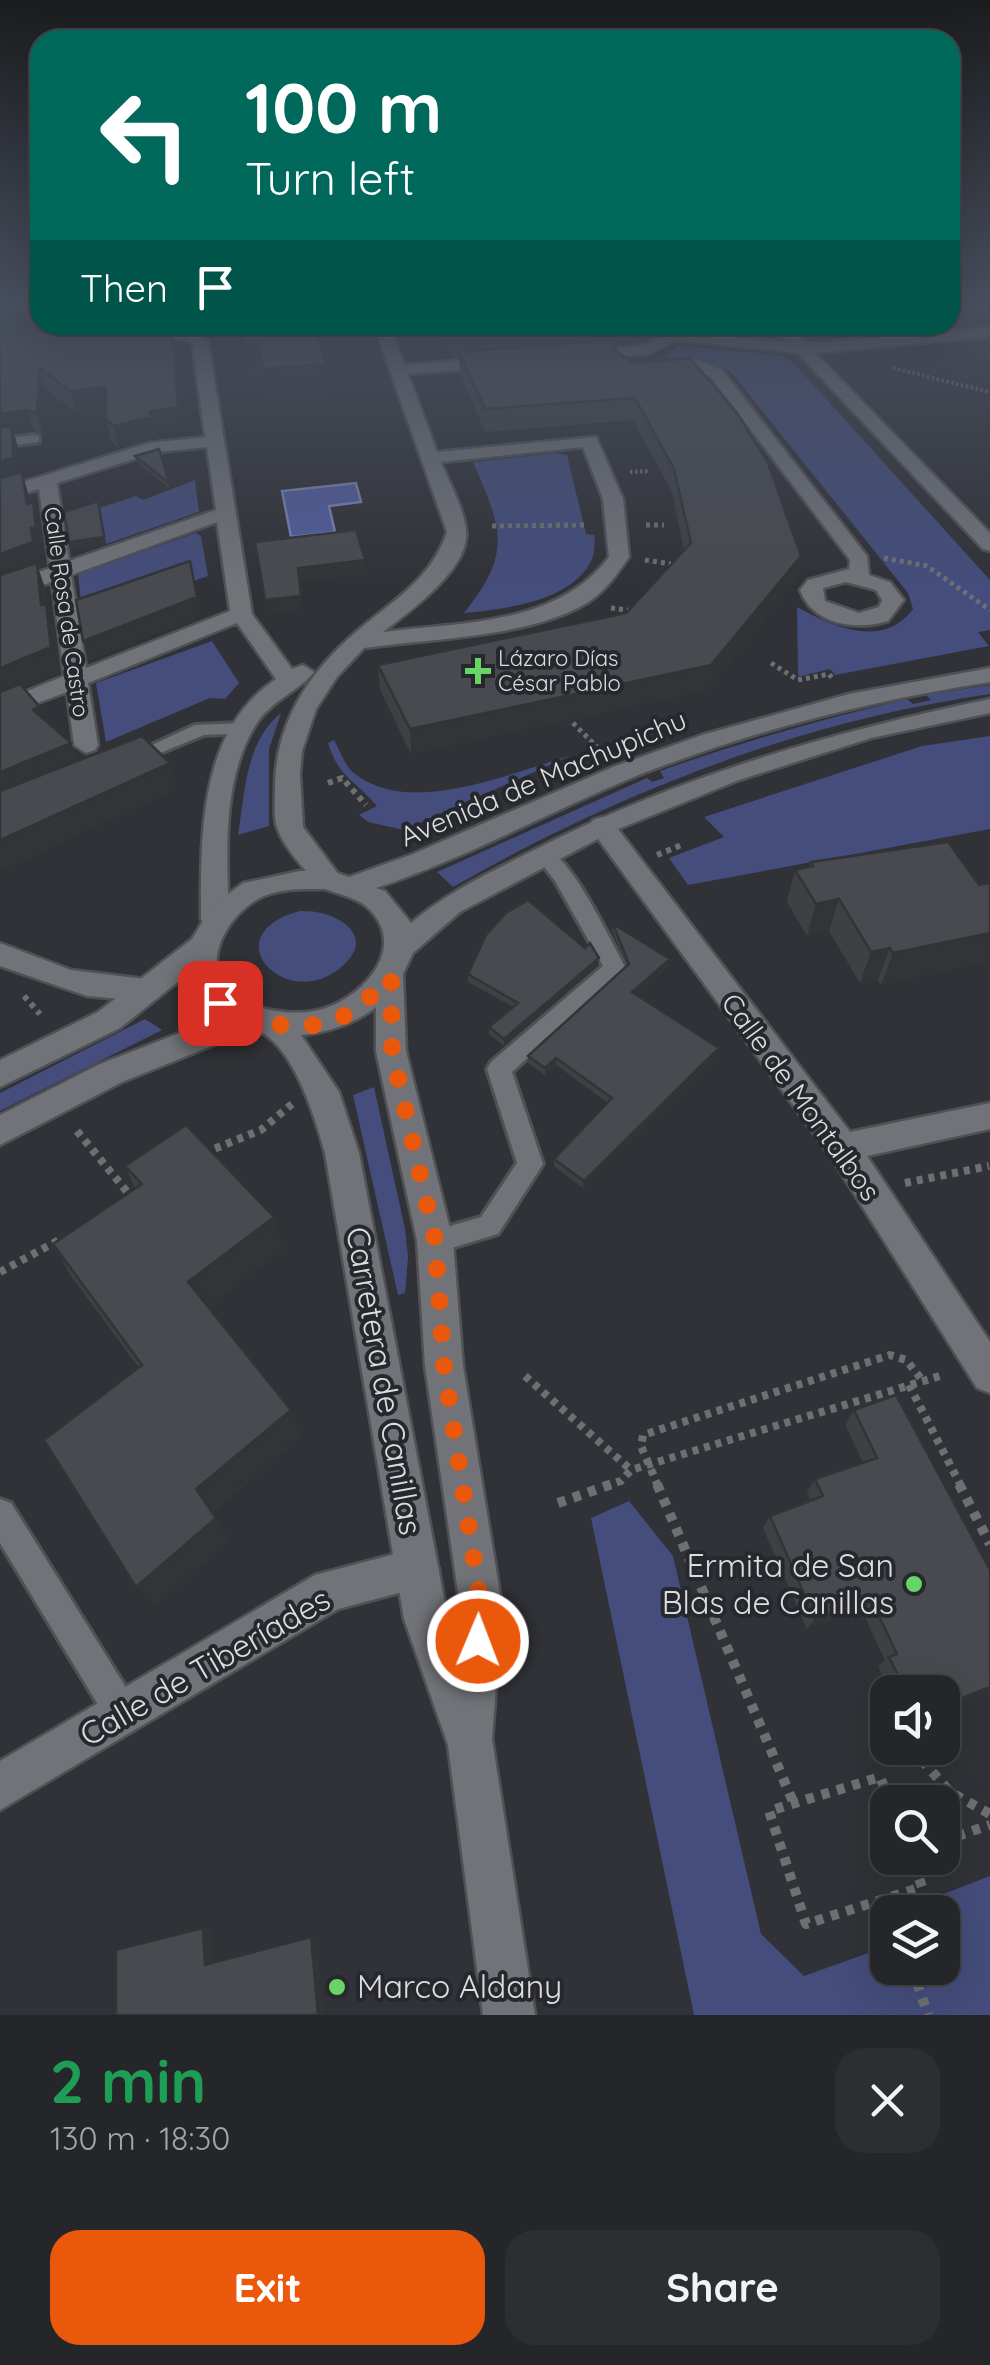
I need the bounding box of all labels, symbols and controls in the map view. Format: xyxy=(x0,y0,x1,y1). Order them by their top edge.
text: 100 m xyxy=(245,63,442,151)
icon: left xyxy=(80,70,210,200)
text: Turn left xyxy=(245,150,415,206)
icon: arrive xyxy=(188,260,243,315)
text: Then xyxy=(80,264,168,312)
street label: Calle Rosa de Castro xyxy=(38,505,96,719)
place label: Lázaro Días César Pablo xyxy=(498,644,621,697)
marker: Lázaro Días César Pablo xyxy=(467,660,489,682)
street label: Avenida de Machupichu xyxy=(394,701,691,854)
pin xyxy=(178,961,263,1046)
icon: arrive xyxy=(193,976,248,1031)
street label: Calle de Montalbos xyxy=(714,986,888,1207)
street label: Carretera de Canillas xyxy=(338,1224,432,1538)
place label: Ermita de San Blas de Canillas xyxy=(662,1545,894,1622)
marker: Ermita de San Blas de Canillas xyxy=(903,1573,925,1595)
street label: Calle de Tiberíades xyxy=(72,1578,337,1754)
position arrow xyxy=(426,1589,530,1693)
map controls xyxy=(870,1675,960,1985)
button: sound xyxy=(870,1675,960,1765)
button: search xyxy=(870,1785,960,1875)
button: layers xyxy=(870,1895,960,1985)
place label: Marco Aldany xyxy=(357,1966,562,2006)
marker: Marco Aldany xyxy=(326,1976,348,1998)
text: 2 min xyxy=(50,2043,206,2118)
button: close xyxy=(835,2048,940,2153)
text: 130 m · 18:30 xyxy=(50,2118,230,2158)
button: Exit xyxy=(50,2230,485,2345)
button: Share xyxy=(505,2230,940,2345)

